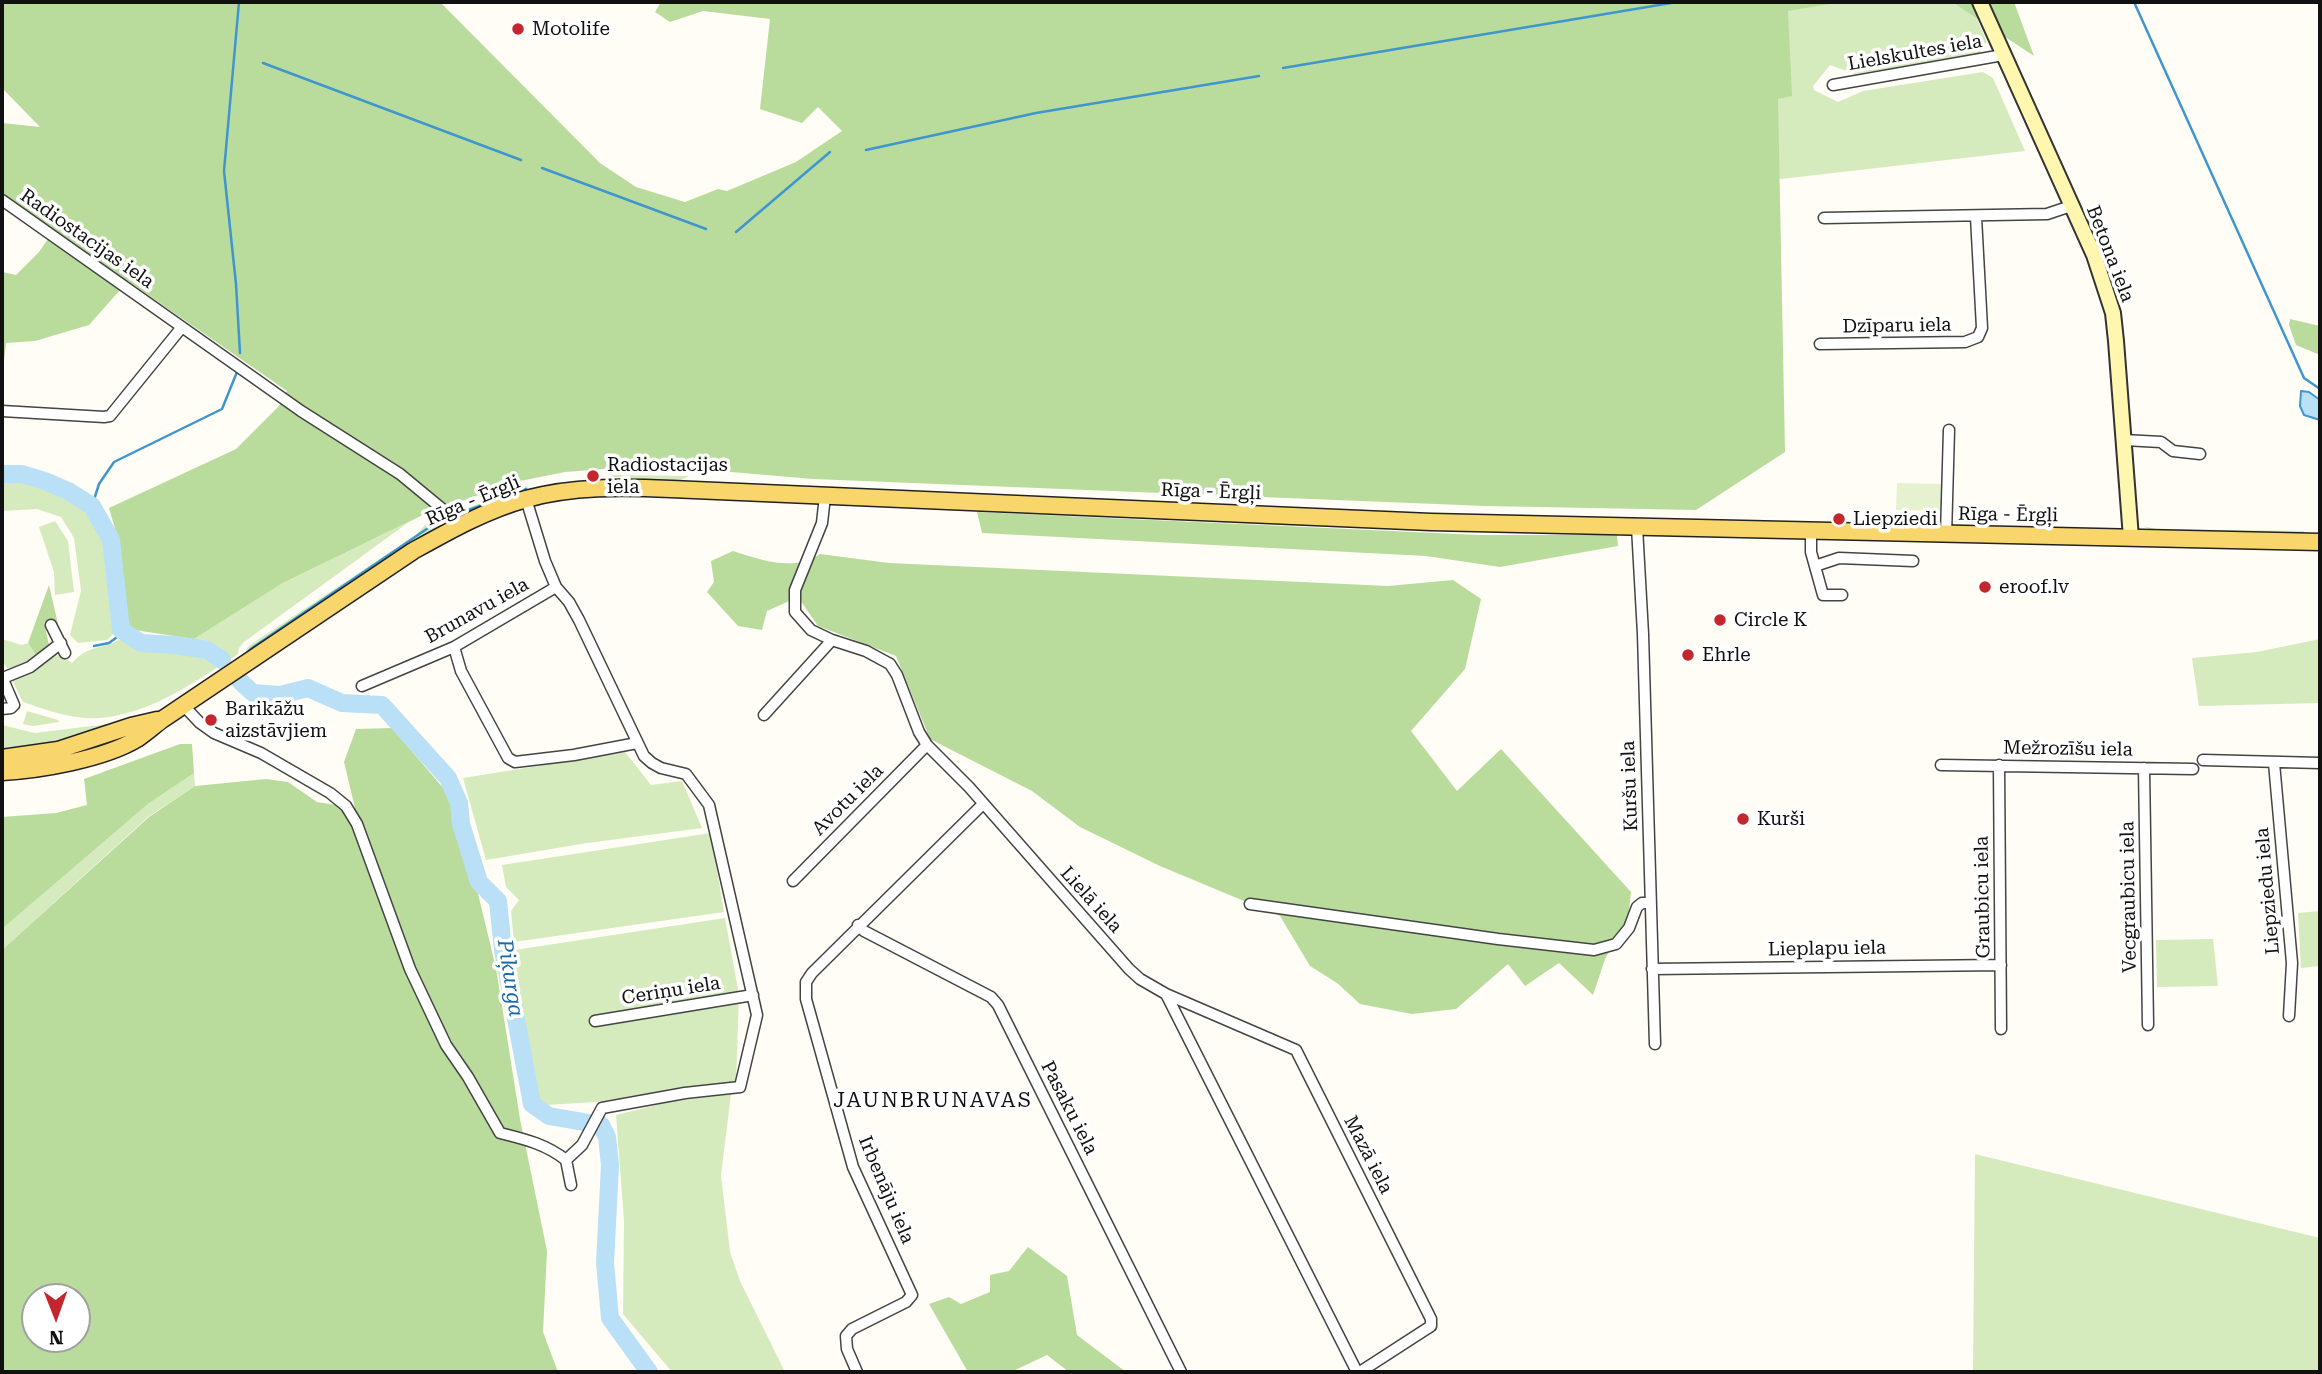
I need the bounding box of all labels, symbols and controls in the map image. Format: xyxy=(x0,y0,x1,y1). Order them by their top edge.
place label: Motolife xyxy=(532,18,610,40)
marker: Motolife xyxy=(510,21,526,37)
street label: Lielskultes iela xyxy=(1846,30,1984,76)
street label: Radiostacijas iela xyxy=(16,184,158,294)
street label: Betona iela xyxy=(2081,202,2139,306)
street label: Dzīparu iela xyxy=(1842,314,1952,338)
place label: Radiostacijas iela xyxy=(607,454,728,498)
marker: Radiostacijas iela xyxy=(585,468,601,484)
street label: Rīga - Ērgļi xyxy=(422,471,524,531)
street label: Rīga - Ērgļi xyxy=(1160,479,1262,505)
street label: Rīga - Ērgļi xyxy=(1958,503,2058,527)
place label: Liepziedi xyxy=(1853,508,1937,530)
marker: Liepziedi xyxy=(1831,511,1847,527)
street label: Brunavu iela xyxy=(421,573,533,649)
place label: eroof.lv xyxy=(1999,576,2069,598)
marker: eroof.lv xyxy=(1977,579,1993,595)
place label: Circle K xyxy=(1734,609,1807,631)
marker: Circle K xyxy=(1712,612,1728,628)
place label: Ehrle xyxy=(1702,644,1751,666)
marker: Ehrle xyxy=(1680,647,1696,663)
place label: Barikāžu aizstāvjiem xyxy=(225,698,327,742)
marker: Barikāžu aizstāvjiem xyxy=(203,712,219,728)
street label: Mežrozīšu iela xyxy=(2003,736,2133,762)
street label: Kuršu iela xyxy=(1617,740,1643,832)
street label: Avotu iela xyxy=(808,760,888,840)
place label: Kurši xyxy=(1757,808,1805,830)
marker: Kurši xyxy=(1735,811,1751,827)
street label: Vecgraubicu iela xyxy=(2116,821,2142,973)
street label: Liepziedu iela xyxy=(2251,826,2285,956)
street label: Graubicu iela xyxy=(1971,835,1995,959)
street label: Lielā iela xyxy=(1055,862,1127,938)
water label: Piķurga xyxy=(491,937,529,1019)
street label: Lieplapu iela xyxy=(1768,937,1886,961)
street label: Ceriņu iela xyxy=(620,972,722,1010)
street label: Pasaku iela xyxy=(1036,1057,1102,1159)
district label: JAUNBRUNAVAS xyxy=(835,1088,1031,1114)
street label: Mazā iela xyxy=(1339,1112,1397,1198)
street label: Irbenāju iela xyxy=(853,1133,919,1247)
north arrow xyxy=(21,1283,91,1353)
text: N xyxy=(49,1326,64,1349)

